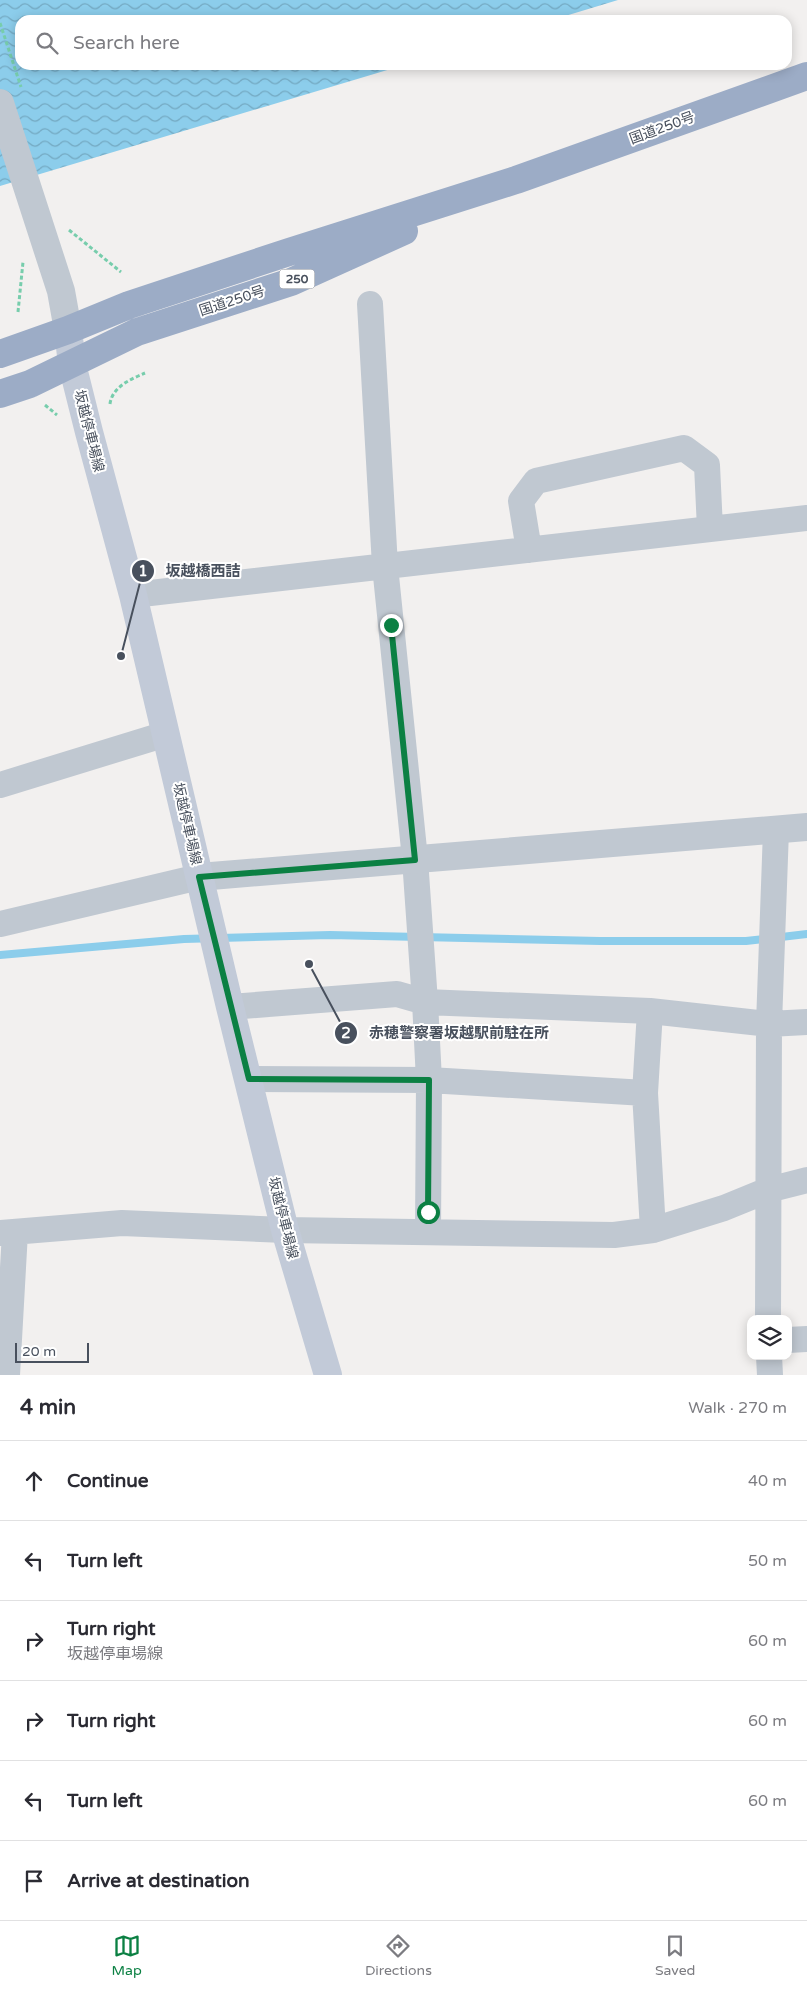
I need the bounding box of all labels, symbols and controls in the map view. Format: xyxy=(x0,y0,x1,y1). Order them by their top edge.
search box xyxy=(15,15,792,70)
icon: search xyxy=(33,29,61,57)
text: Search here xyxy=(73,32,180,54)
street label: 国道250号 xyxy=(627,108,697,148)
road number: 250 xyxy=(280,270,314,288)
street label: 国道250号 xyxy=(197,282,267,320)
street label: 坂越停車場線 xyxy=(71,388,107,474)
callout: 坂越橋西詰 xyxy=(130,556,250,586)
text: 1 xyxy=(138,562,148,580)
text: 坂越橋西詰 xyxy=(165,562,241,580)
route end xyxy=(380,614,403,637)
street label: 坂越停車場線 xyxy=(169,781,205,867)
callout: 赤穂警察署坂越駅前駐在所 xyxy=(334,1018,559,1048)
text: 2 xyxy=(341,1024,351,1042)
text: 赤穂警察署坂越駅前駐在所 xyxy=(369,1024,549,1042)
street label: 坂越停車場線 xyxy=(265,1175,301,1261)
route start xyxy=(417,1201,440,1224)
map controls xyxy=(747,1315,792,1360)
button: layers xyxy=(747,1315,792,1360)
scale bar xyxy=(15,1340,89,1363)
text: 20 m xyxy=(22,1343,56,1360)
text: 4 min xyxy=(20,1395,76,1420)
text: Walk · 270 m xyxy=(688,1398,787,1418)
icon: ahead xyxy=(20,1467,48,1495)
text: Continue xyxy=(67,1470,149,1492)
text: 40 m xyxy=(748,1471,787,1491)
icon: left xyxy=(20,1547,48,1575)
text: Turn left xyxy=(67,1550,143,1572)
text: 50 m xyxy=(748,1551,787,1571)
text: Turn right xyxy=(67,1618,155,1640)
icon: right xyxy=(20,1627,48,1655)
text: 60 m xyxy=(748,1631,787,1651)
text: 坂越停車場線 xyxy=(67,1644,163,1664)
icon: right xyxy=(20,1707,48,1735)
text: Turn right xyxy=(67,1710,155,1732)
text: 60 m xyxy=(748,1711,787,1731)
icon: left xyxy=(20,1787,48,1815)
text: Turn left xyxy=(67,1790,143,1812)
text: 60 m xyxy=(748,1791,787,1811)
icon: arrive xyxy=(20,1867,48,1895)
text: Arrive at destination xyxy=(67,1870,250,1892)
tab: Map xyxy=(112,1932,142,1979)
tab: Directions xyxy=(365,1932,432,1979)
tab: Saved xyxy=(655,1932,695,1979)

